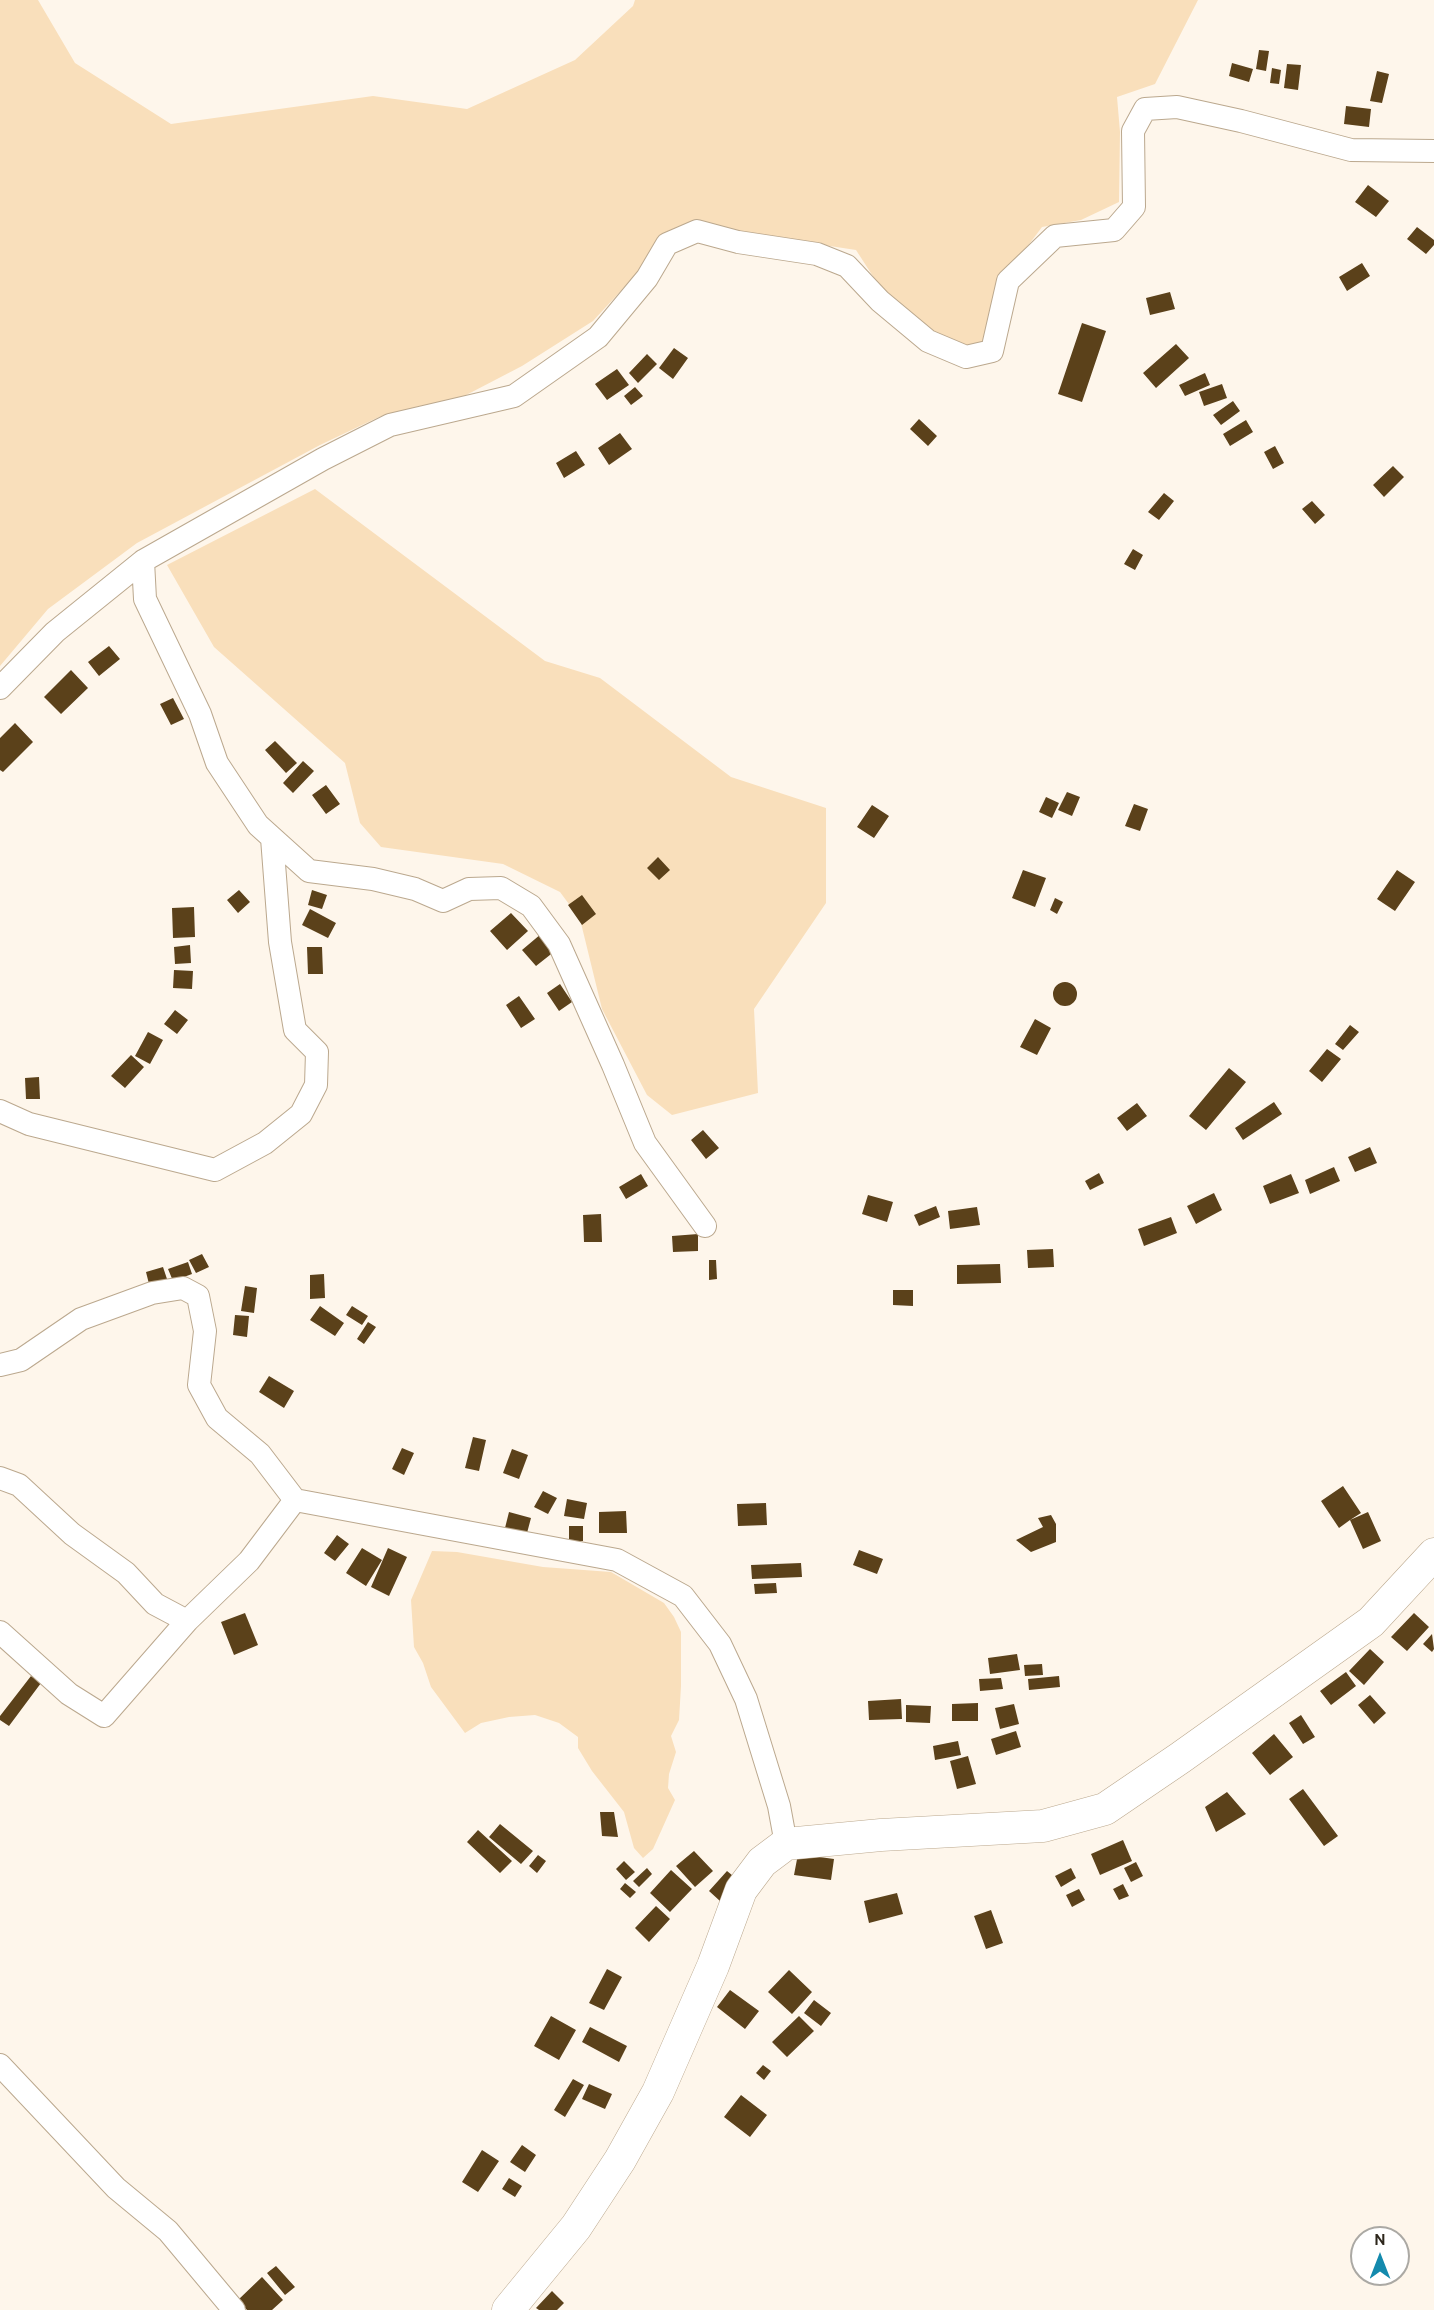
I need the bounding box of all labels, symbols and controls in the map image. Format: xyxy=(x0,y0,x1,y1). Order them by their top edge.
north arrow xyxy=(1350,2226,1410,2286)
text: N xyxy=(1374,2230,1386,2249)

